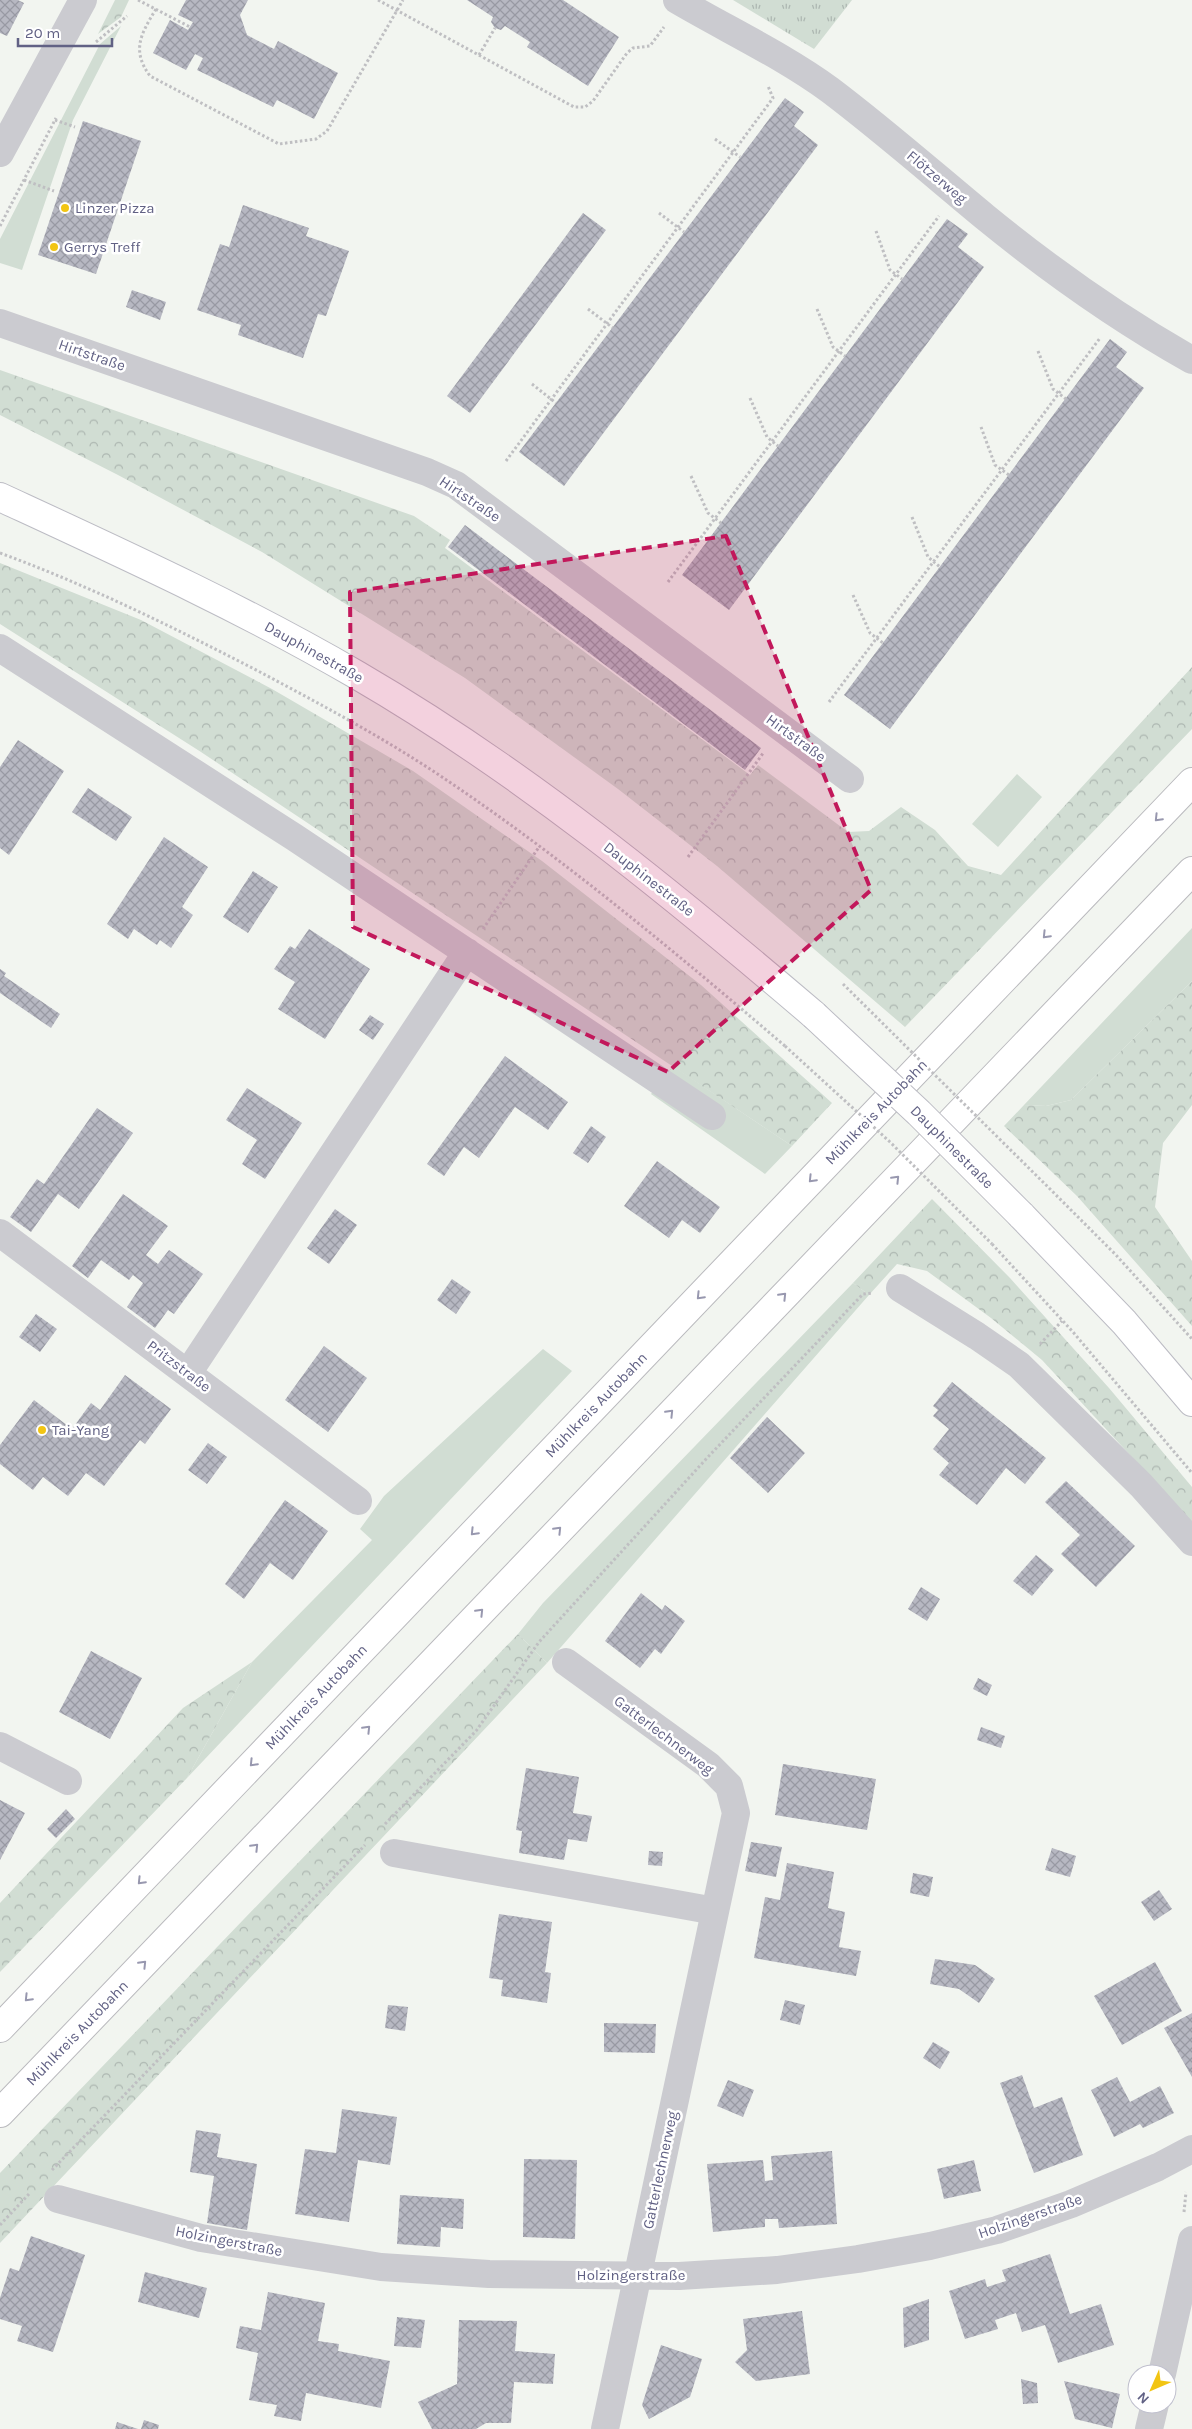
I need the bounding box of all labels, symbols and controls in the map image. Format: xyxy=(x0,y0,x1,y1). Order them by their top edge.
scale bar xyxy=(18,15,111,47)
text: 20 m xyxy=(25,24,60,42)
street label: Flötzerweg xyxy=(903,147,971,208)
place label: Linzer Pizza xyxy=(75,199,155,217)
marker: Linzer Pizza xyxy=(59,202,71,214)
place label: Gerrys Treff xyxy=(64,238,141,256)
marker: Gerrys Treff xyxy=(48,241,60,253)
street label: Hirtstraße xyxy=(56,335,128,375)
street label: Hirtstraße xyxy=(436,472,504,526)
street label: Dauphinestraße xyxy=(261,617,367,687)
street label: Hirtstraße xyxy=(763,710,829,766)
one-way arrow xyxy=(1155,812,1164,821)
street label: Dauphinestraße xyxy=(600,838,698,920)
one-way arrow xyxy=(1043,929,1052,938)
street label: Mühlkreis Autobahn xyxy=(821,1056,931,1168)
street label: Dauphinestraße xyxy=(907,1102,997,1192)
one-way arrow xyxy=(809,1173,818,1182)
one-way arrow xyxy=(890,1176,899,1185)
one-way arrow xyxy=(697,1290,706,1299)
one-way arrow xyxy=(777,1293,786,1302)
street label: Pritzstraße xyxy=(144,1336,214,1396)
street label: Mühlkreis Autobahn xyxy=(541,1349,651,1461)
one-way arrow xyxy=(664,1410,673,1419)
place label: Tai-Yang xyxy=(52,1421,110,1439)
marker: Tai-Yang xyxy=(36,1424,48,1436)
one-way arrow xyxy=(471,1526,480,1535)
one-way arrow xyxy=(552,1527,561,1536)
one-way arrow xyxy=(474,1609,483,1618)
street label: Mühlkreis Autobahn xyxy=(261,1641,371,1753)
street label: Gatterlechnerweg xyxy=(611,1692,718,1779)
one-way arrow xyxy=(361,1726,370,1735)
one-way arrow xyxy=(250,1758,259,1767)
one-way arrow xyxy=(249,1843,258,1852)
one-way arrow xyxy=(137,1875,146,1884)
one-way arrow xyxy=(137,1961,146,1970)
street label: Mühlkreis Autobahn xyxy=(22,1977,132,2089)
one-way arrow xyxy=(25,1992,34,2001)
street label: Gatterlechnerweg xyxy=(639,2109,681,2231)
street label: Holzingerstraße xyxy=(976,2190,1084,2242)
street label: Holzingerstraße xyxy=(174,2222,284,2260)
street label: Holzingerstraße xyxy=(577,2266,685,2284)
north arrow xyxy=(1127,2364,1177,2414)
text: N xyxy=(1134,2388,1153,2407)

